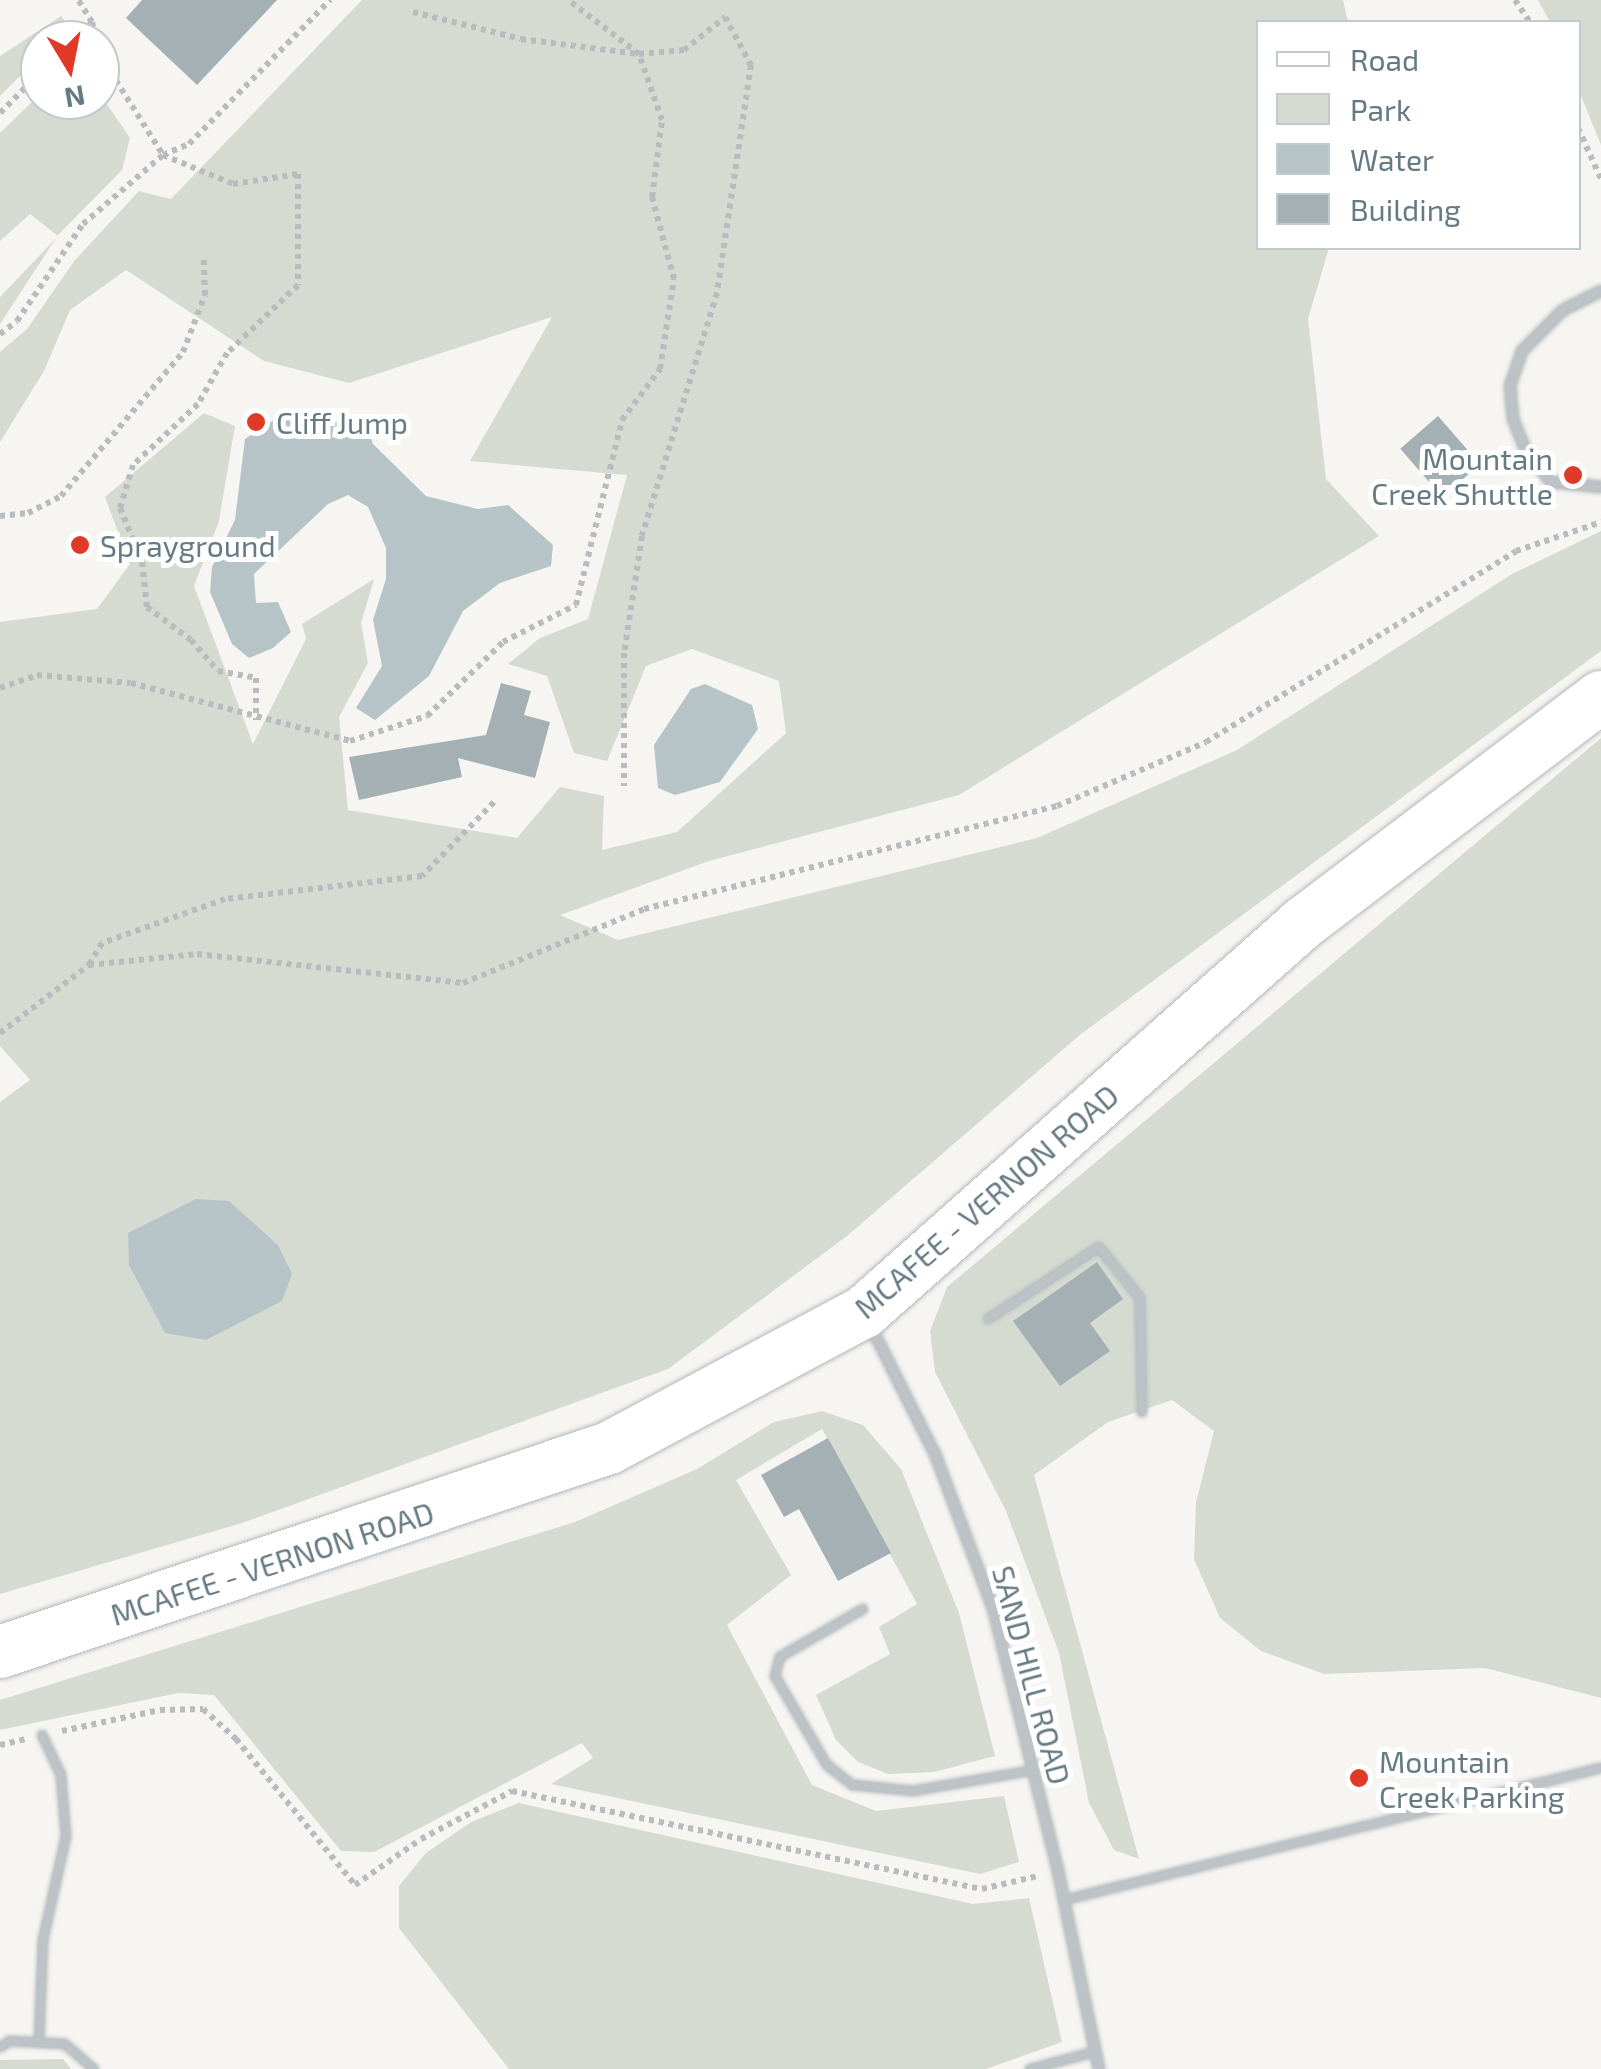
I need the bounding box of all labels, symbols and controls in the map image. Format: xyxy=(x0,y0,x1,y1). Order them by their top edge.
north arrow xyxy=(20,20,120,120)
legend xyxy=(1256,20,1581,250)
text: Road xyxy=(1350,41,1419,77)
text: N xyxy=(62,79,88,116)
text: Park xyxy=(1350,91,1411,127)
text: Water xyxy=(1350,141,1434,177)
text: Building xyxy=(1350,191,1461,227)
place label: Cliff Jump xyxy=(276,404,408,440)
marker: Cliff Jump xyxy=(245,411,267,433)
place label: Mountain Creek Shuttle xyxy=(1371,440,1553,510)
marker: Mountain Creek Shuttle xyxy=(1562,464,1584,486)
place label: Sprayground xyxy=(100,527,276,563)
marker: Sprayground xyxy=(69,534,91,556)
street label: MCAFEE - VERNON ROAD xyxy=(847,1076,1125,1326)
street label: MCAFEE - VERNON ROAD xyxy=(106,1494,438,1632)
street label: SAND HILL ROAD xyxy=(985,1561,1079,1789)
place label: Mountain Creek Parking xyxy=(1379,1743,1565,1814)
marker: Mountain Creek Parking xyxy=(1348,1767,1370,1789)

